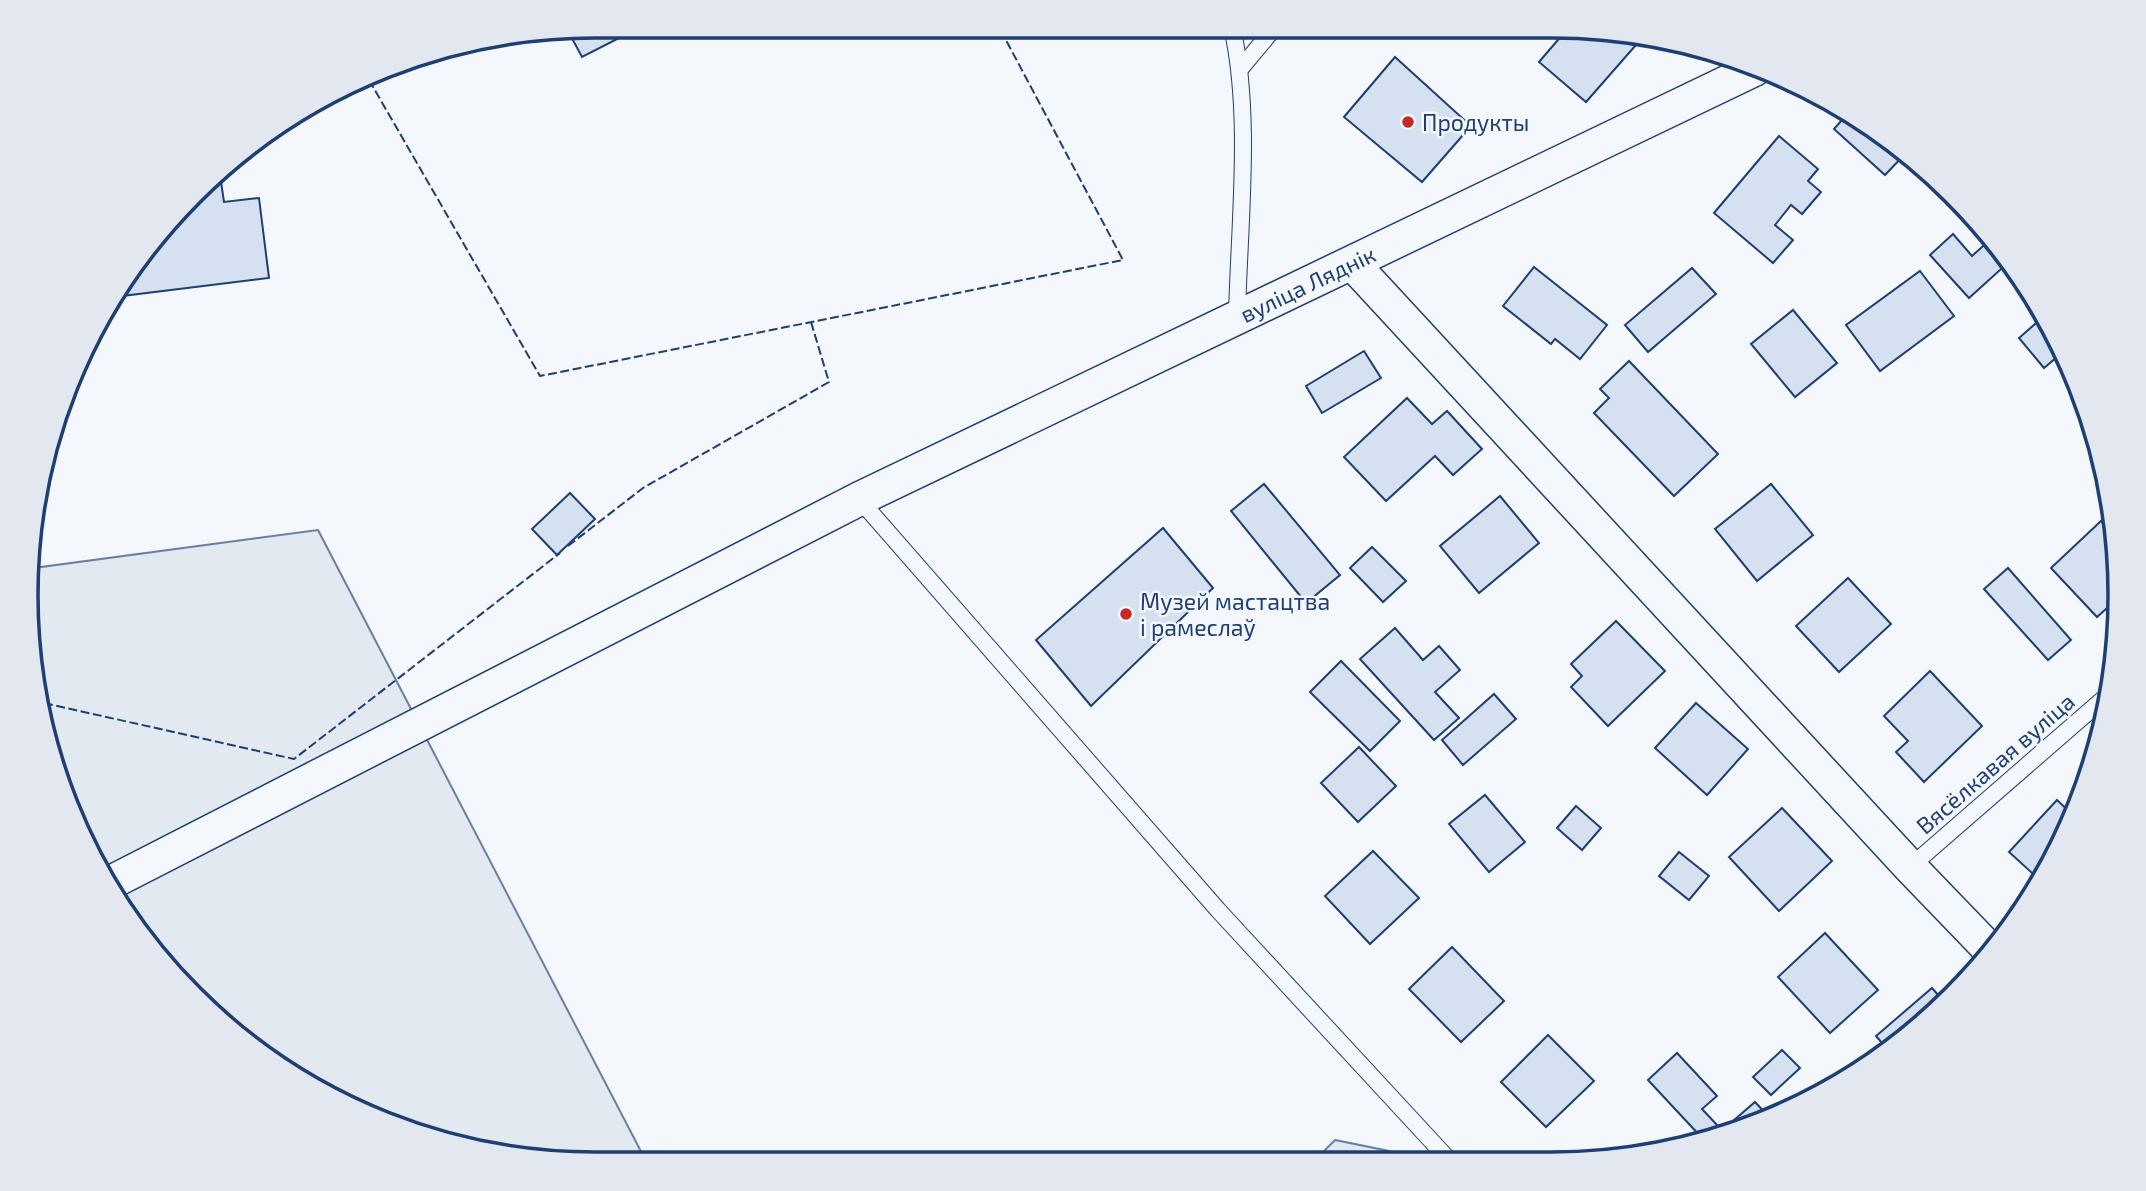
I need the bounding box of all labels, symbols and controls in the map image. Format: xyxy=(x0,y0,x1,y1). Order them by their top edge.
place label: Продукты xyxy=(1422,108,1529,137)
marker: Продукты xyxy=(1400,114,1416,130)
street label: вуліца Ляднік xyxy=(1235,239,1380,328)
place label: Музей мастацтва і рамеслаў xyxy=(1140,587,1330,642)
marker: Музей мастацтва і рамеслаў xyxy=(1118,606,1134,622)
street label: Вясёлкавая вуліца xyxy=(1910,687,2080,840)

